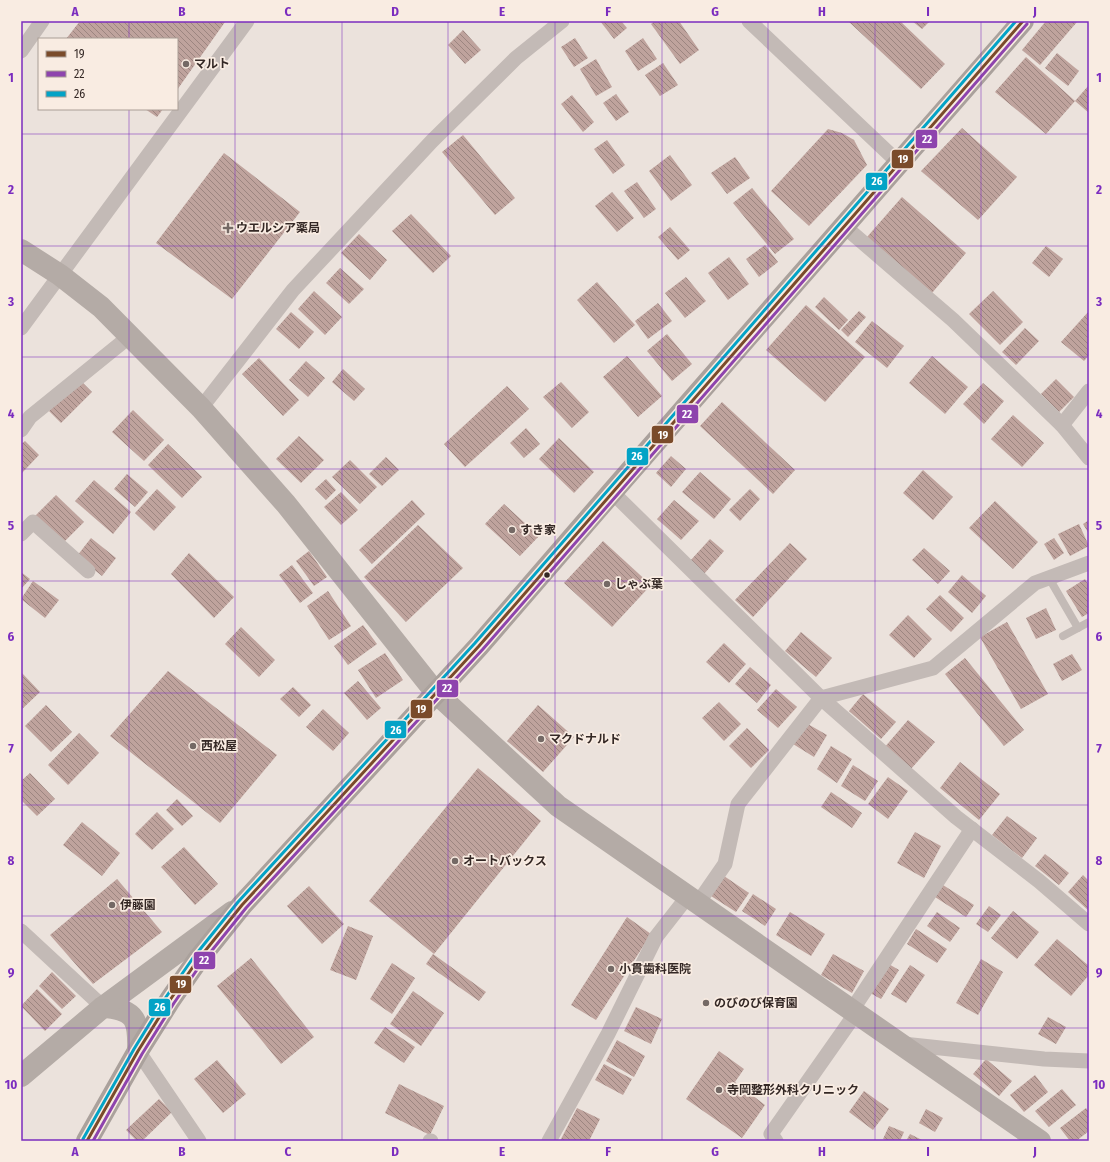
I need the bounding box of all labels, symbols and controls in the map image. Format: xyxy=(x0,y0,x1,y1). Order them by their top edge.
text: A xyxy=(70,4,79,19)
text: B xyxy=(178,4,186,19)
text: C xyxy=(285,4,292,19)
text: D xyxy=(391,4,399,19)
text: E xyxy=(499,4,505,19)
text: F xyxy=(605,4,611,19)
text: G xyxy=(711,4,719,19)
text: H xyxy=(818,4,826,19)
text: I xyxy=(926,4,930,19)
text: J xyxy=(1032,4,1037,19)
legend xyxy=(38,38,178,110)
text: 19 xyxy=(74,47,85,61)
place label: マルト xyxy=(194,57,230,71)
marker: マルト xyxy=(181,59,191,69)
text: 22 xyxy=(74,67,85,81)
text: 1 xyxy=(8,70,14,85)
text: 1 xyxy=(1096,70,1102,85)
text: 26 xyxy=(74,87,85,101)
line badge: 22 xyxy=(915,129,938,149)
text: 22 xyxy=(921,133,932,146)
line badge: 19 xyxy=(891,149,914,169)
text: 19 xyxy=(898,153,908,166)
line badge: 26 xyxy=(865,172,888,191)
text: 26 xyxy=(871,175,883,188)
text: 2 xyxy=(7,182,14,197)
text: 2 xyxy=(1095,182,1102,197)
place label: ウエルシア薬局 xyxy=(236,221,320,235)
marker: ウエルシア薬局 xyxy=(223,223,233,233)
text: 3 xyxy=(7,294,14,309)
text: 3 xyxy=(1095,294,1102,309)
line badge: 22 xyxy=(676,404,699,424)
text: 4 xyxy=(8,406,15,421)
text: 4 xyxy=(1096,406,1103,421)
text: 22 xyxy=(681,408,692,421)
line badge: 19 xyxy=(651,425,674,444)
text: 19 xyxy=(658,429,668,442)
line badge: 26 xyxy=(626,447,649,466)
text: 26 xyxy=(631,450,643,463)
text: 5 xyxy=(8,518,14,533)
text: 5 xyxy=(1096,518,1102,533)
place label: すき家 xyxy=(520,523,556,537)
marker: すき家 xyxy=(507,525,517,535)
unlabelled marker xyxy=(542,570,552,580)
place label: しゃぶ葉 xyxy=(615,577,663,591)
marker: しゃぶ葉 xyxy=(602,579,612,589)
text: 6 xyxy=(8,629,15,644)
text: 6 xyxy=(1096,629,1103,644)
line badge: 22 xyxy=(436,679,459,698)
text: 22 xyxy=(441,682,452,695)
line badge: 19 xyxy=(410,699,433,719)
text: 19 xyxy=(416,703,426,716)
line badge: 26 xyxy=(384,720,407,739)
text: 26 xyxy=(390,724,402,737)
place label: マクドナルド xyxy=(549,732,621,746)
marker: マクドナルド xyxy=(536,734,546,744)
place label: 西松屋 xyxy=(201,739,237,753)
text: 7 xyxy=(8,741,14,756)
marker: 西松屋 xyxy=(188,741,198,751)
text: 7 xyxy=(1096,741,1102,756)
text: 8 xyxy=(8,853,15,868)
text: 8 xyxy=(1096,853,1103,868)
place label: オートバックス xyxy=(463,854,547,868)
marker: オートバックス xyxy=(450,856,460,866)
place label: 伊藤園 xyxy=(120,898,156,912)
marker: 伊藤園 xyxy=(107,900,117,910)
line badge: 22 xyxy=(193,951,216,970)
text: 22 xyxy=(198,954,209,967)
place label: 小貫歯科医院 xyxy=(619,962,691,976)
marker: 小貫歯科医院 xyxy=(606,964,616,974)
text: 9 xyxy=(8,965,15,980)
text: 9 xyxy=(1096,965,1103,980)
line badge: 19 xyxy=(169,975,192,994)
text: 19 xyxy=(176,978,186,991)
place label: のびのび保育園 xyxy=(714,996,798,1010)
line badge: 26 xyxy=(148,998,171,1017)
marker: のびのび保育園 xyxy=(701,998,711,1008)
text: 26 xyxy=(154,1001,166,1014)
text: 10 xyxy=(5,1077,17,1092)
text: 10 xyxy=(1093,1077,1105,1092)
place label: 寺岡整形外科クリニック xyxy=(727,1083,859,1097)
marker: 寺岡整形外科クリニック xyxy=(714,1085,724,1095)
text: A xyxy=(70,1144,79,1159)
text: B xyxy=(178,1144,186,1159)
text: C xyxy=(285,1144,292,1159)
text: D xyxy=(391,1144,399,1159)
text: E xyxy=(499,1144,505,1159)
text: F xyxy=(605,1144,611,1159)
text: G xyxy=(711,1144,719,1159)
text: H xyxy=(818,1144,826,1159)
text: I xyxy=(926,1144,930,1159)
text: J xyxy=(1032,1144,1037,1159)

